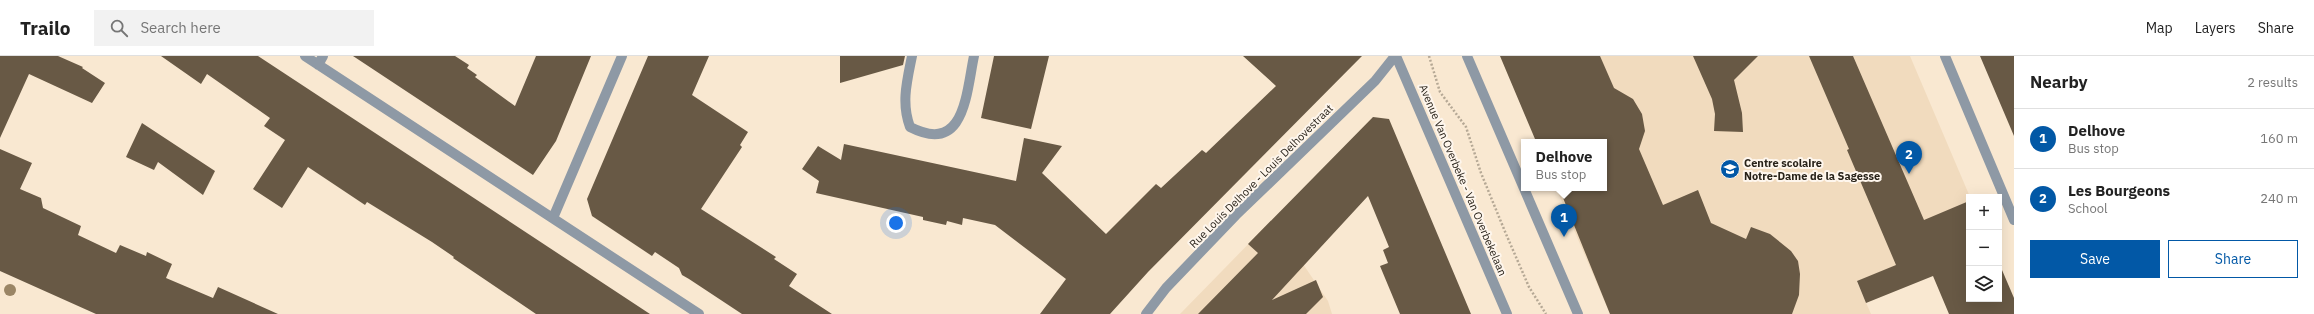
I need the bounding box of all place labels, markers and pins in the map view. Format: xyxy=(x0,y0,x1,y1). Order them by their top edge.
pin: 2 xyxy=(1896,141,1922,174)
place label: Centre scolaire Notre-Dame de la Sagesse xyxy=(1744,156,1880,183)
school or university icon: Centre scolaire Notre-Dame de la Sagesse xyxy=(1719,158,1741,180)
pin: 1 xyxy=(1551,204,1577,237)

